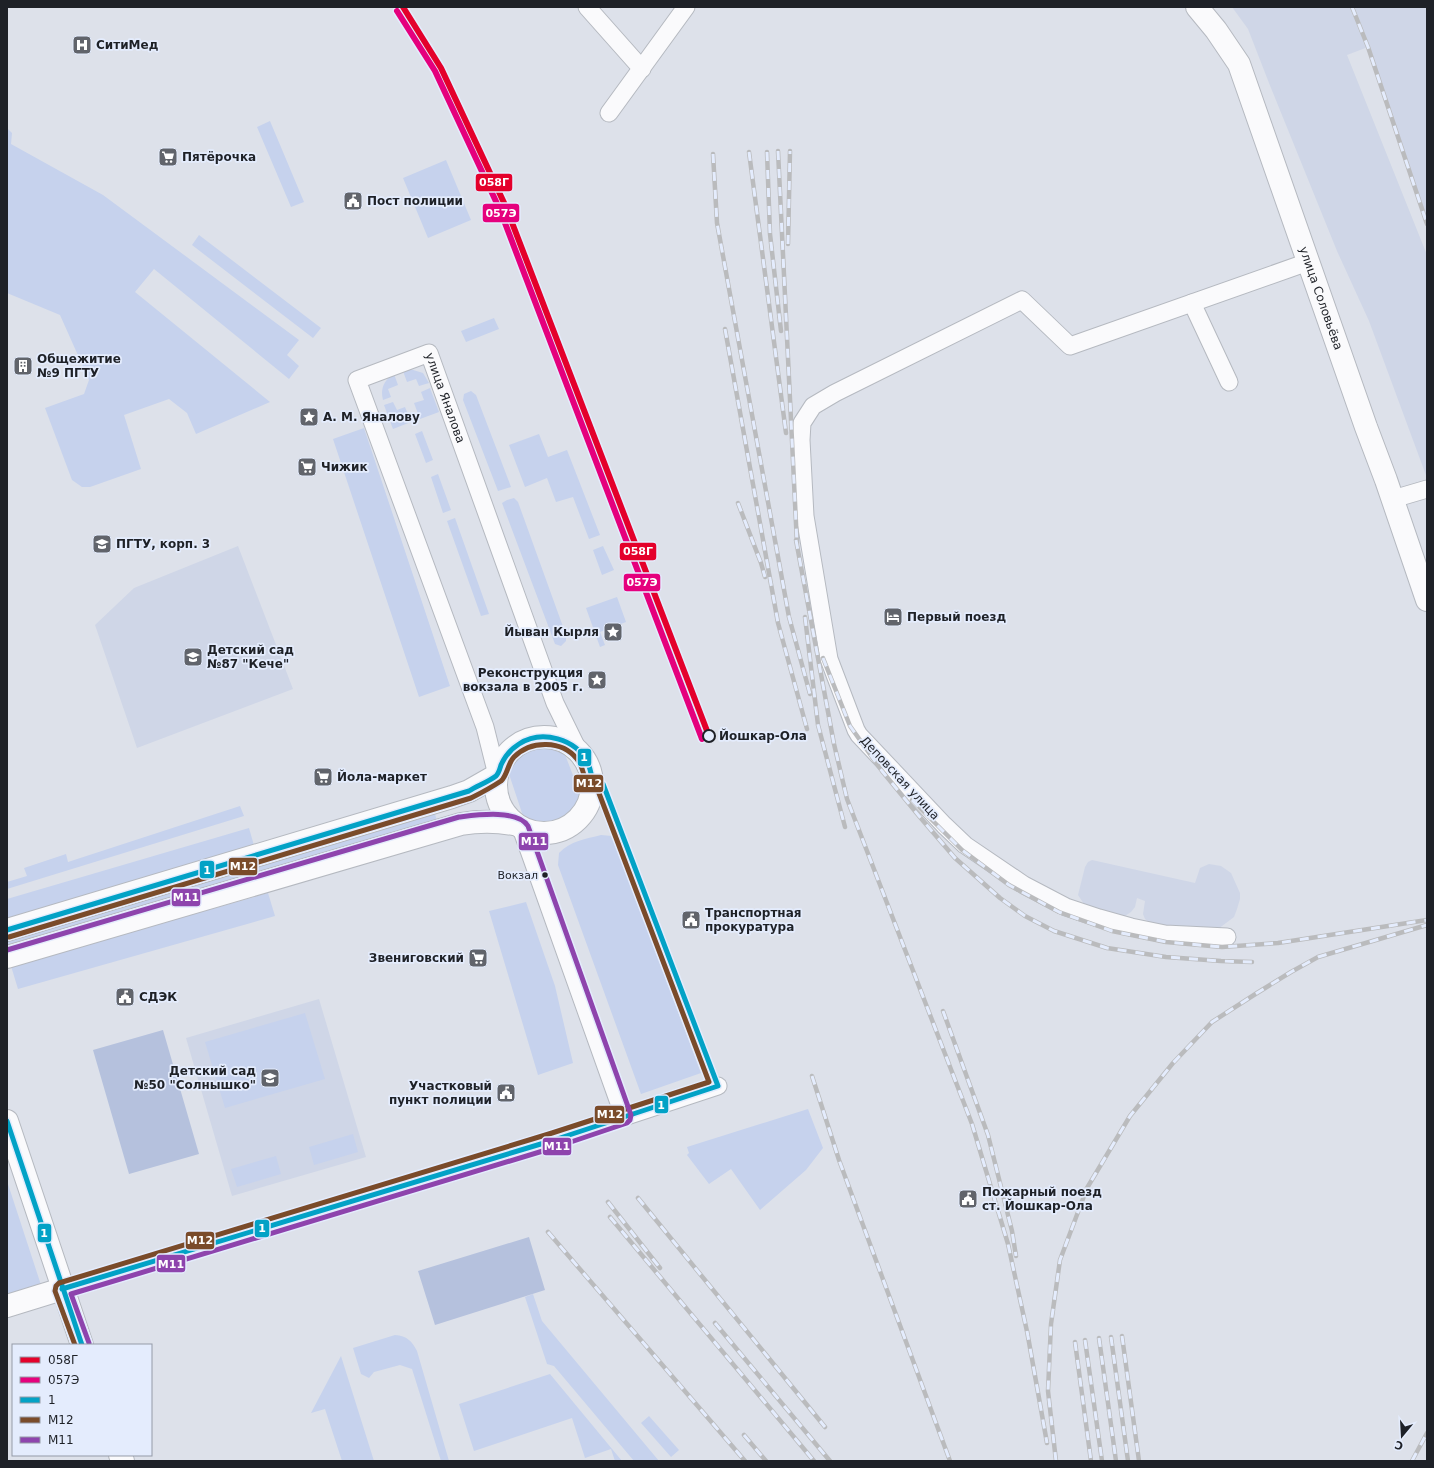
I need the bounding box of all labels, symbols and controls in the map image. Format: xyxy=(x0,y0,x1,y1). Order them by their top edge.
hospital icon: СитиМед xyxy=(71,34,93,56)
place label: СитиМед xyxy=(96,38,159,52)
supermarket icon: Пятёрочка xyxy=(157,146,179,168)
place label: Пятёрочка xyxy=(182,150,256,164)
line badge: 058Г xyxy=(475,173,513,192)
text: 058Г xyxy=(479,176,509,189)
public building icon: Пост полиции xyxy=(342,190,364,212)
place label: Пост полиции xyxy=(367,194,463,208)
line badge: 057Э xyxy=(482,203,520,223)
text: 057Э xyxy=(485,207,517,220)
street label: улица Соловьёва xyxy=(1296,245,1345,352)
street label: улица Яналова xyxy=(423,351,468,445)
place label: Общежитие №9 ПГТУ xyxy=(37,352,121,380)
building icon: Общежитие №9 ПГТУ xyxy=(12,355,34,377)
place icon: А. М. Яналову xyxy=(298,406,320,428)
place label: А. М. Яналову xyxy=(323,410,420,424)
supermarket icon: Чижик xyxy=(296,456,318,478)
place label: Чижик xyxy=(321,460,368,474)
school or university icon: ПГТУ, корп. 3 xyxy=(91,533,113,555)
place label: ПГТУ, корп. 3 xyxy=(116,537,210,551)
line badge: 058Г xyxy=(619,542,657,561)
text: 058Г xyxy=(623,545,653,558)
line badge: 057Э xyxy=(623,573,661,592)
text: 057Э xyxy=(626,576,658,589)
hotel icon: Первый поезд xyxy=(882,606,904,628)
place label: Первый поезд xyxy=(907,610,1006,624)
place icon: Йыван Кырля xyxy=(602,621,624,643)
place label: Йыван Кырля xyxy=(504,624,599,639)
place label: Детский сад №87 "Кече" xyxy=(207,643,294,671)
school or university icon: Детский сад №87 "Кече" xyxy=(182,646,204,668)
place label: Реконструкция вокзала в 2005 г. xyxy=(463,666,583,694)
place icon: Реконструкция вокзала в 2005 г. xyxy=(586,669,608,691)
place label: Йошкар-Ола xyxy=(719,728,807,743)
marker: Йошкар-Ола xyxy=(702,729,716,743)
street label: Деповская улица xyxy=(858,733,942,823)
line badge: 1 xyxy=(577,748,592,767)
text: 1 xyxy=(580,751,588,764)
supermarket icon: Йола-маркет xyxy=(312,766,334,788)
place label: Йола-маркет xyxy=(337,769,427,784)
line badge: М12 xyxy=(573,774,604,793)
text: М12 xyxy=(576,777,602,790)
line badge: М11 xyxy=(518,832,549,851)
text: М11 xyxy=(521,835,547,848)
line badge: М12 xyxy=(228,857,258,876)
line badge: 1 xyxy=(199,860,215,879)
text: М12 xyxy=(230,860,256,873)
text: 1 xyxy=(203,864,211,877)
place label: Вокзал xyxy=(497,869,538,882)
marker: Вокзал xyxy=(540,870,550,880)
line badge: М11 xyxy=(171,888,201,907)
text: М11 xyxy=(173,891,199,904)
place label: Транспортная прокуратура xyxy=(705,906,801,934)
public building icon: Транспортная прокуратура xyxy=(680,909,702,931)
supermarket icon: Звениговский xyxy=(467,947,489,969)
place label: Звениговский xyxy=(369,951,464,965)
public building icon: СДЭК xyxy=(114,986,136,1008)
place label: СДЭК xyxy=(139,990,177,1004)
place label: Детский сад №50 "Солнышко" xyxy=(134,1064,256,1092)
school or university icon: Детский сад №50 "Солнышко" xyxy=(259,1067,281,1089)
place label: Участковый пункт полиции xyxy=(389,1079,492,1107)
public building icon: Участковый пункт полиции xyxy=(495,1082,517,1104)
line badge: 1 xyxy=(654,1095,669,1114)
text: 1 xyxy=(657,1099,665,1112)
line badge: М12 xyxy=(594,1105,625,1124)
text: М12 xyxy=(597,1108,623,1121)
line badge: М11 xyxy=(542,1137,572,1156)
text: М11 xyxy=(544,1140,570,1153)
place label: Пожарный поезд ст. Йошкар-Ола xyxy=(982,1185,1102,1213)
public building icon: Пожарный поезд ст. Йошкар-Ола xyxy=(957,1188,979,1210)
line badge: 1 xyxy=(254,1219,270,1238)
text: 1 xyxy=(258,1222,266,1235)
line badge: 1 xyxy=(37,1223,52,1243)
text: 1 xyxy=(40,1227,48,1240)
line badge: М12 xyxy=(185,1231,215,1250)
text: М12 xyxy=(187,1234,213,1247)
line badge: М11 xyxy=(156,1254,186,1273)
text: М11 xyxy=(158,1258,184,1271)
legend xyxy=(12,1344,152,1456)
text: 058Г xyxy=(48,1353,78,1367)
text: 057Э xyxy=(48,1373,79,1387)
text: 1 xyxy=(48,1393,56,1407)
text: М12 xyxy=(48,1413,74,1427)
north arrow xyxy=(1382,1416,1422,1456)
text: М11 xyxy=(48,1433,74,1447)
text: С xyxy=(1393,1438,1405,1452)

